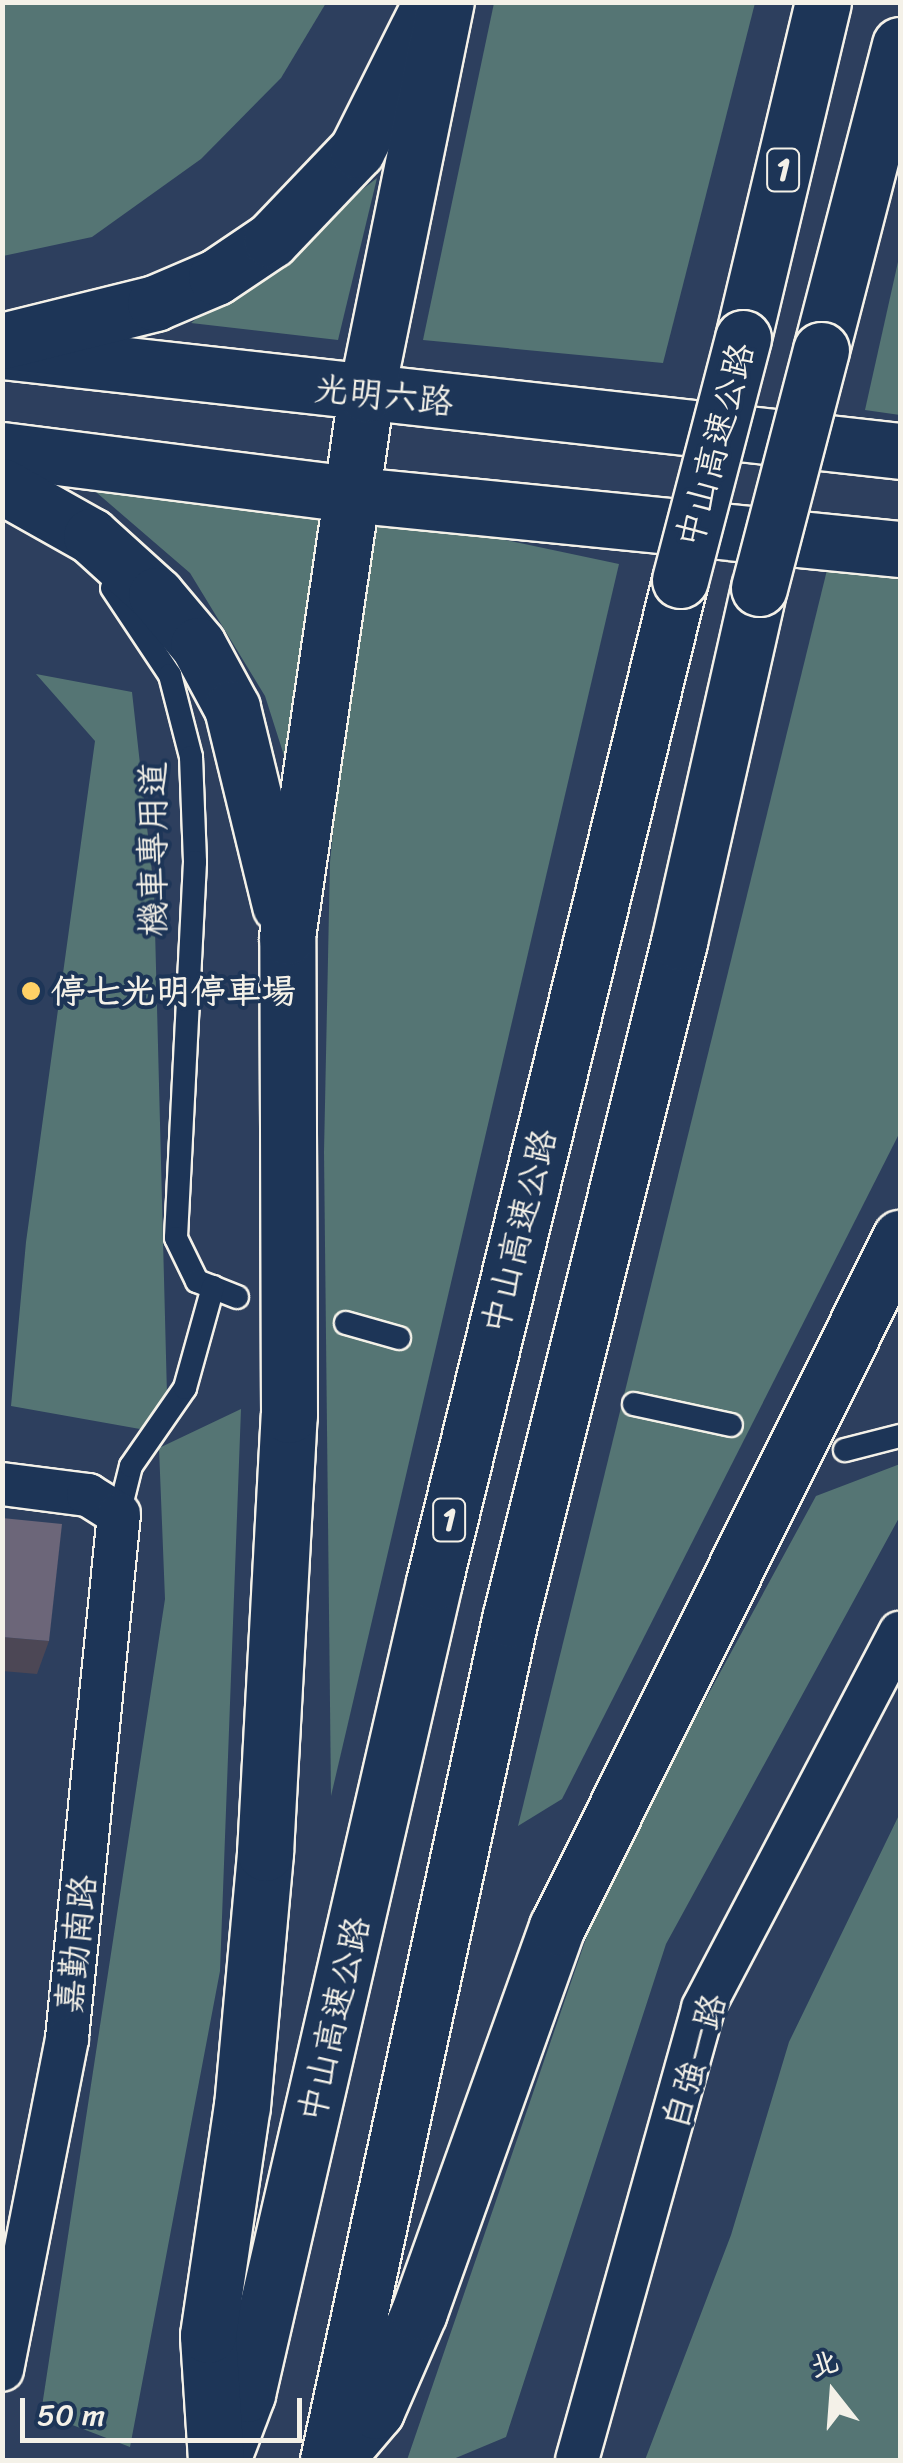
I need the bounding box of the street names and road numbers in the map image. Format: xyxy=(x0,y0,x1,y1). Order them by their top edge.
road number: 1 xyxy=(766,143,800,197)
street label: 中山高速公路 xyxy=(668,338,762,552)
street label: 光明六路 xyxy=(312,367,456,423)
street label: 機車專用道 xyxy=(132,762,174,936)
street label: 中山高速公路 xyxy=(473,1124,565,1338)
road number: 1 xyxy=(432,1493,466,1547)
street label: 嘉勤南路 xyxy=(48,1872,104,2016)
street label: 中山高速公路 xyxy=(290,1912,378,2126)
street label: 自強一路 xyxy=(653,1988,735,2134)

